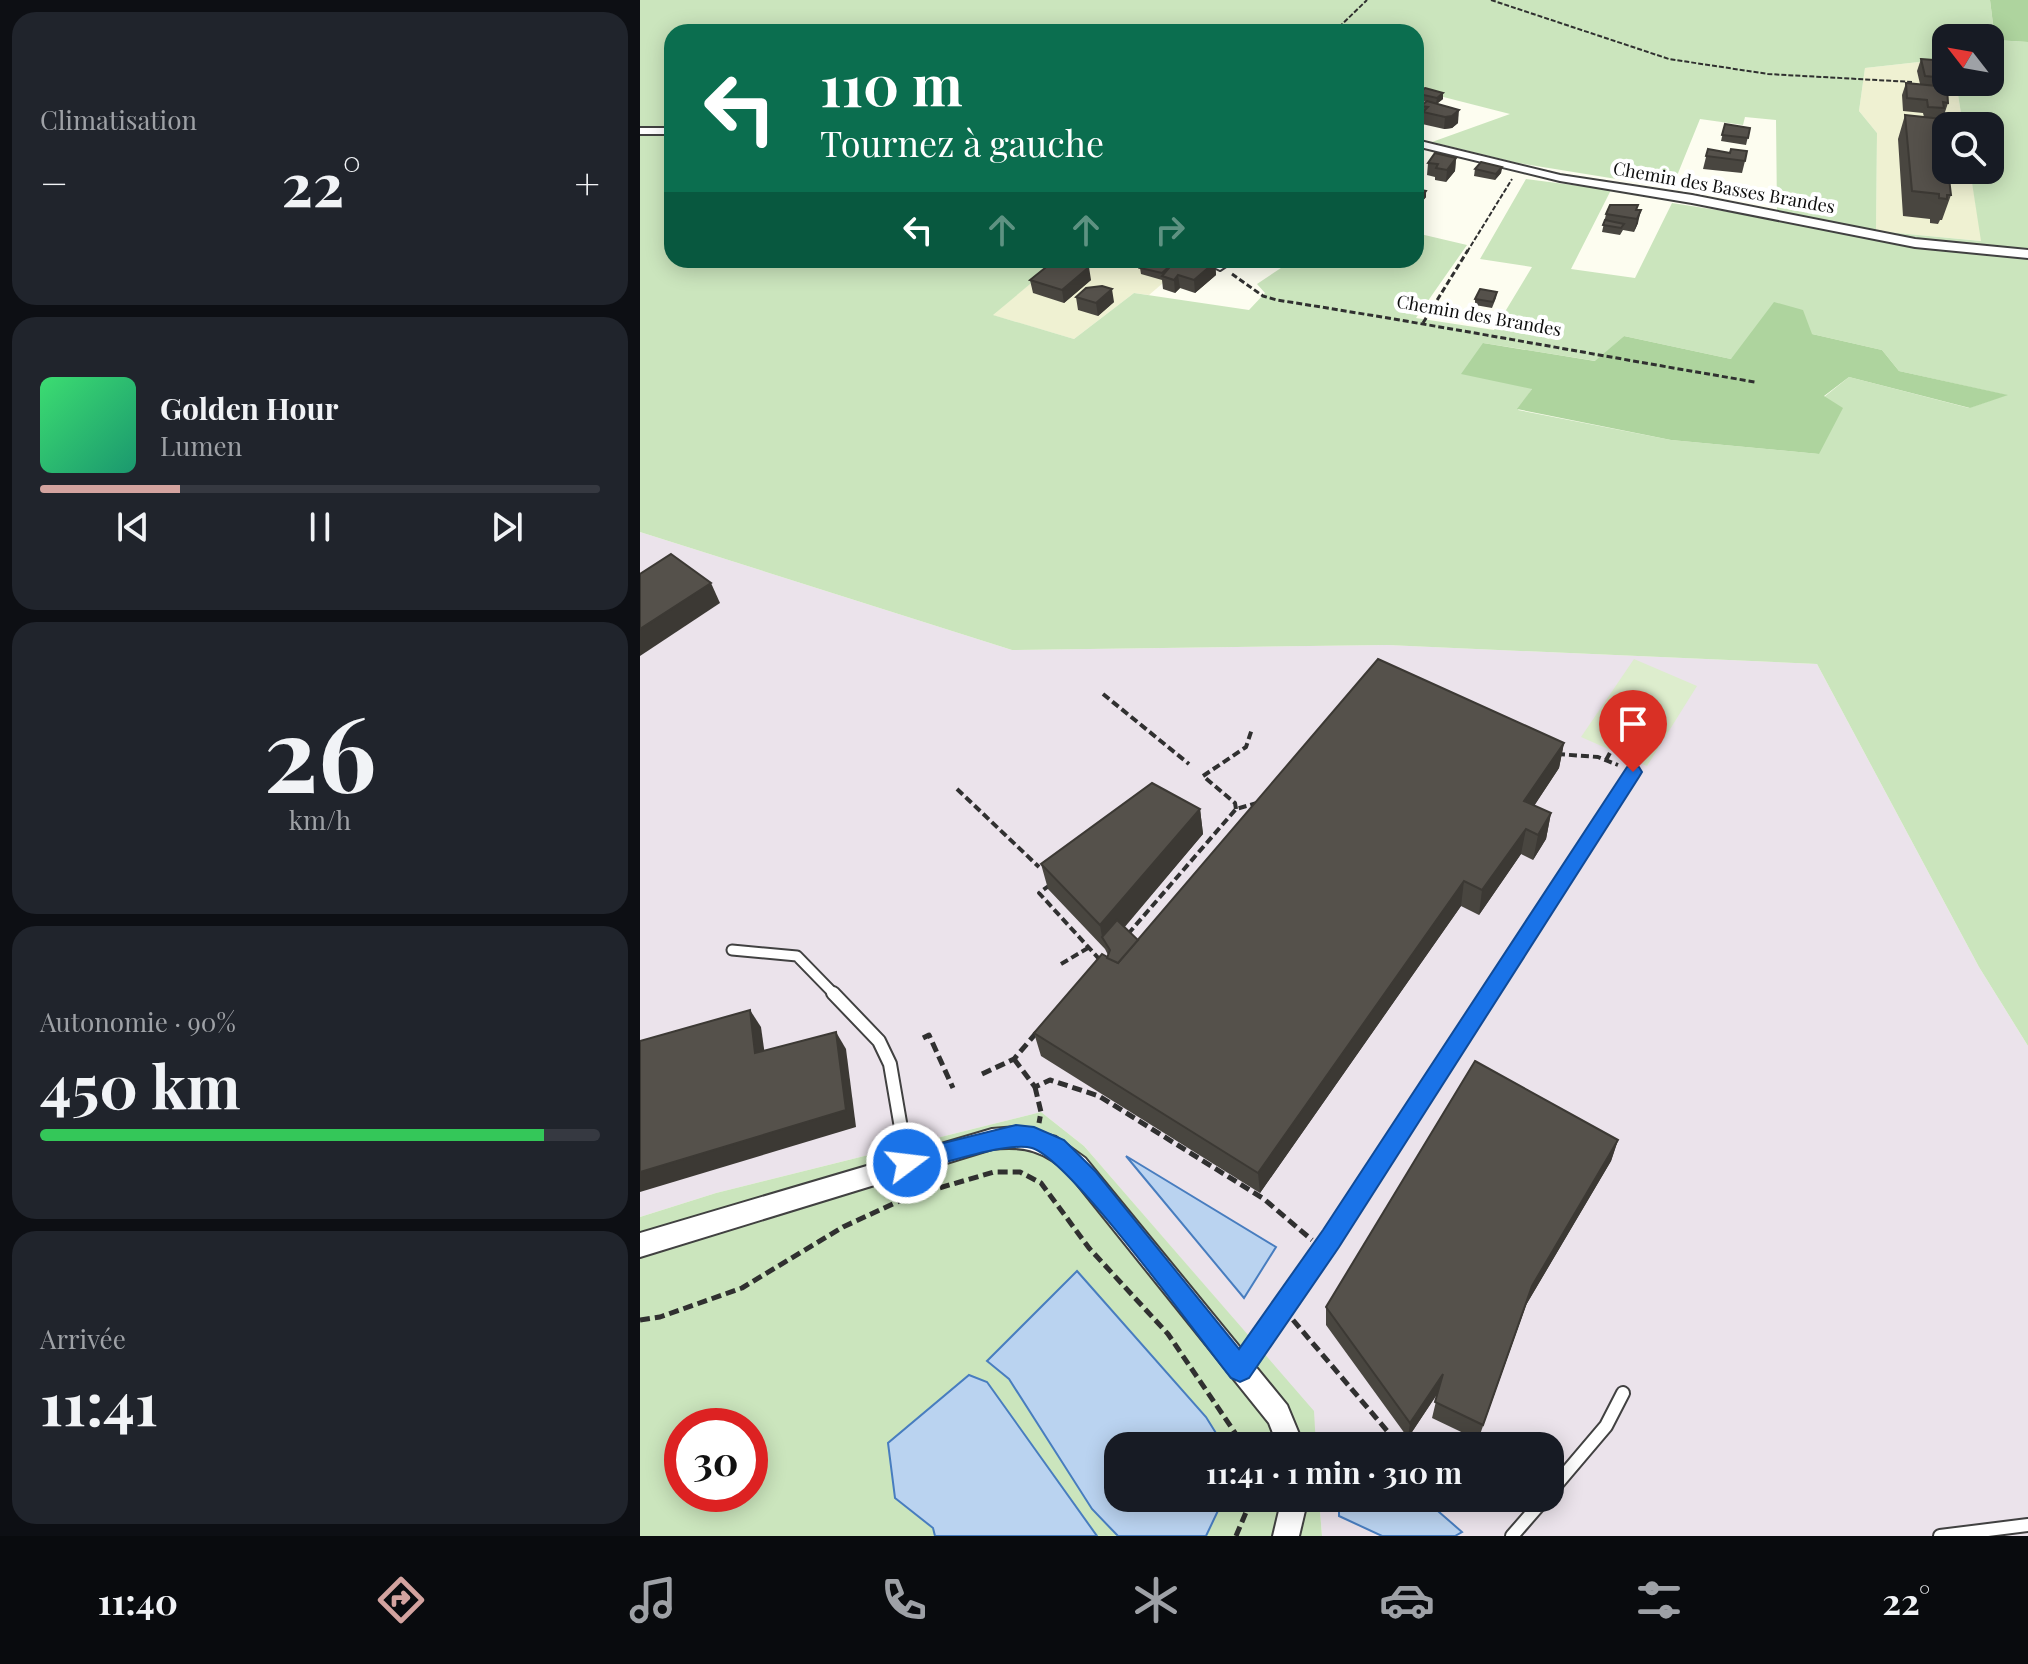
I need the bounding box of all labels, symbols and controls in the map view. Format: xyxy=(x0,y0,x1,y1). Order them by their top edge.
north arrow xyxy=(1932,24,2004,96)
map controls xyxy=(1932,24,2004,184)
text: 110 m xyxy=(820,46,963,121)
icon: left xyxy=(688,56,792,160)
text: Climatisation xyxy=(40,102,197,137)
button: search xyxy=(1932,112,2004,184)
text: Tournez à gauche xyxy=(820,118,1104,166)
text: 22° xyxy=(281,142,361,222)
text: − xyxy=(40,152,68,211)
text: + xyxy=(574,152,600,211)
street label: Chemin des Basses Brandes xyxy=(1611,156,1837,218)
icon: left xyxy=(896,208,940,252)
icon: ahead xyxy=(980,208,1024,252)
icon: ahead xyxy=(1064,208,1108,252)
icon: right xyxy=(1148,208,1192,252)
street label: Chemin des Brandes xyxy=(1395,289,1564,341)
text: Golden Hour xyxy=(160,388,339,428)
text: Lumen xyxy=(160,428,242,463)
icon: previous xyxy=(111,505,155,549)
icon: pause xyxy=(298,505,342,549)
icon: next xyxy=(485,505,529,549)
text: 26 xyxy=(264,680,376,819)
pin xyxy=(1599,690,1667,772)
icon: arrive xyxy=(1611,702,1655,746)
text: km/h xyxy=(289,802,351,837)
text: Autonomie · 90% xyxy=(40,1004,236,1039)
text: 450 km xyxy=(40,1044,241,1124)
position arrow xyxy=(865,1121,949,1205)
text: Arrivée xyxy=(40,1321,126,1356)
text: 11:41 xyxy=(40,1361,158,1441)
speed limit sign: 30 xyxy=(664,1408,768,1512)
text: 11:41 · 1 min · 310 m xyxy=(1206,1452,1462,1492)
icon: directions xyxy=(373,1572,429,1628)
icon: music xyxy=(625,1572,681,1628)
icon: phone xyxy=(876,1572,932,1628)
icon: climate xyxy=(1128,1572,1184,1628)
icon: car xyxy=(1379,1572,1435,1628)
icon: filters xyxy=(1631,1572,1687,1628)
text: 11:40 xyxy=(98,1576,178,1624)
text: 22° xyxy=(1882,1576,1930,1624)

